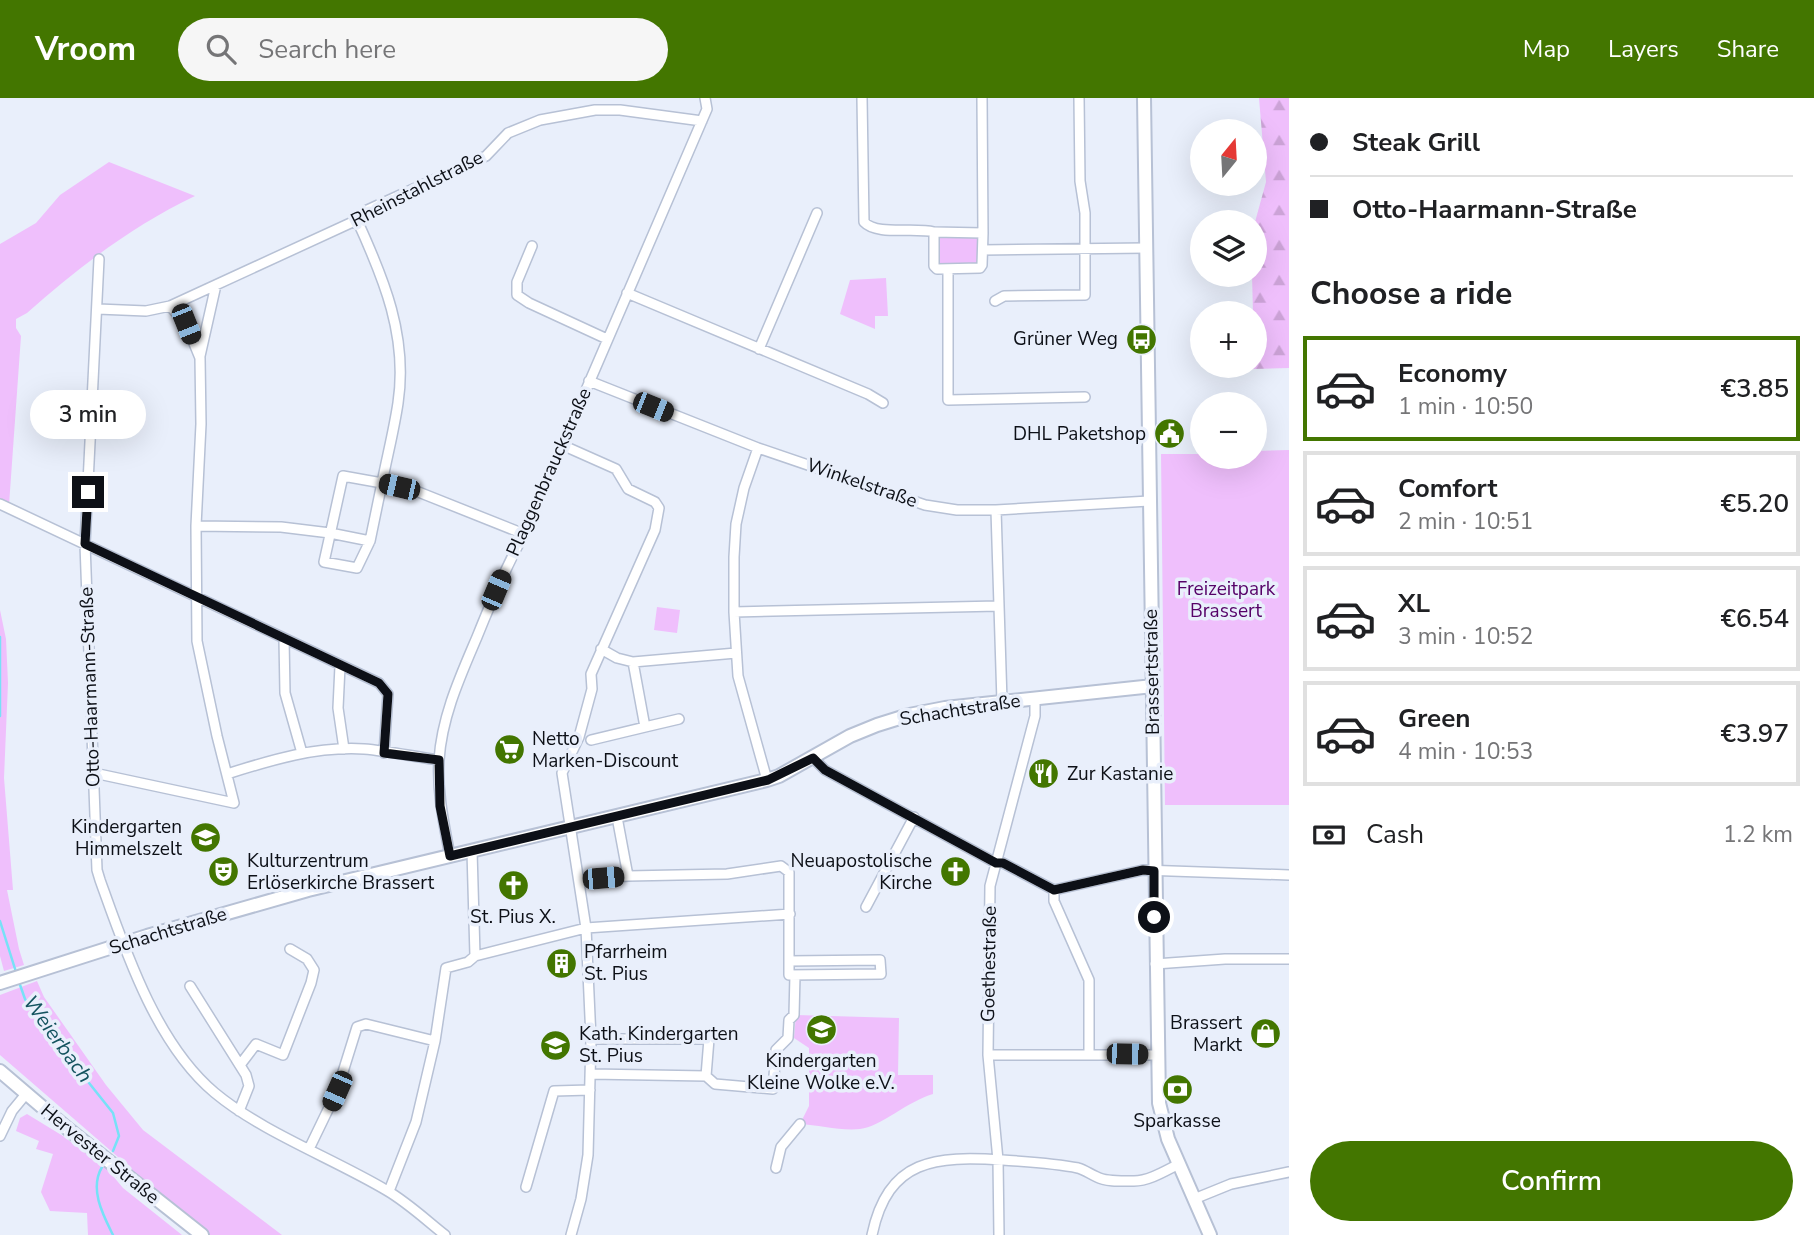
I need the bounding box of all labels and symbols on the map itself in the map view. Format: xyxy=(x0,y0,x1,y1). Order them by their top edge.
north arrow xyxy=(1190,119,1267,196)
street label: Rheinstahlstraße xyxy=(346,144,488,234)
car xyxy=(169,301,204,347)
bus stop icon: Grüner Weg xyxy=(1124,322,1158,356)
place label: Grüner Weg xyxy=(1013,326,1118,352)
street label: Plaggenbrauckstraße xyxy=(500,384,598,560)
car xyxy=(630,389,677,425)
callout: 3 min xyxy=(30,390,146,440)
public building icon: DHL Paketshop xyxy=(1152,417,1186,451)
place label: DHL Paketshop xyxy=(1013,421,1146,447)
street label: Winkelstraße xyxy=(803,452,921,514)
car xyxy=(377,472,422,502)
route end xyxy=(72,476,104,508)
car xyxy=(479,567,514,613)
park label: Freizeitpark Brassert xyxy=(1177,576,1276,624)
street label: Otto-Haarmann-Straße xyxy=(74,586,106,788)
street label: Brassertstraße xyxy=(1138,609,1166,735)
street label: Schachtstraße xyxy=(898,688,1022,732)
place label: Netto Marken-Discount xyxy=(532,726,679,774)
supermarket icon: Netto Marken-Discount xyxy=(492,733,526,767)
restaurant icon: Zur Kastanie xyxy=(1027,757,1061,791)
place label: Zur Kastanie xyxy=(1067,761,1173,787)
place label: Kindergarten Himmelszelt xyxy=(71,814,182,862)
school or university icon: Kindergarten Himmelszelt xyxy=(188,821,222,855)
place label: Kulturzentrum Erlöserkirche Brassert xyxy=(247,848,435,896)
place label: Neuapostolische Kirche xyxy=(790,848,932,896)
theatre icon: Kulturzentrum Erlöserkirche Brassert xyxy=(207,855,241,889)
church icon: Neuapostolische Kirche xyxy=(938,855,972,889)
car xyxy=(582,866,625,890)
church icon: St. Pius X. xyxy=(496,869,530,903)
street label: Schachtstraße xyxy=(106,901,230,961)
route start xyxy=(1138,901,1170,933)
place label: St. Pius X. xyxy=(470,904,556,930)
street label: Goethestraße xyxy=(975,906,1003,1022)
place label: Pfarrheim St. Pius xyxy=(584,939,668,987)
building icon: Pfarrheim St. Pius xyxy=(544,946,578,980)
water label: Weierbach xyxy=(17,990,99,1088)
place label: Brassert Markt xyxy=(1170,1010,1242,1058)
school or university icon: Kindergarten Kleine Wolke e.V. xyxy=(804,1013,838,1047)
shop icon: Brassert Markt xyxy=(1248,1017,1282,1051)
place label: Kath. Kindergarten St. Pius xyxy=(579,1021,739,1069)
school or university icon: Kath. Kindergarten St. Pius xyxy=(539,1028,573,1062)
car xyxy=(1106,1043,1149,1065)
place label: Kindergarten Kleine Wolke e.V. xyxy=(747,1048,895,1096)
car xyxy=(319,1068,356,1114)
bank icon: Sparkasse xyxy=(1160,1073,1194,1107)
street label: Hervester Straße xyxy=(35,1098,165,1210)
place label: Sparkasse xyxy=(1133,1108,1221,1134)

